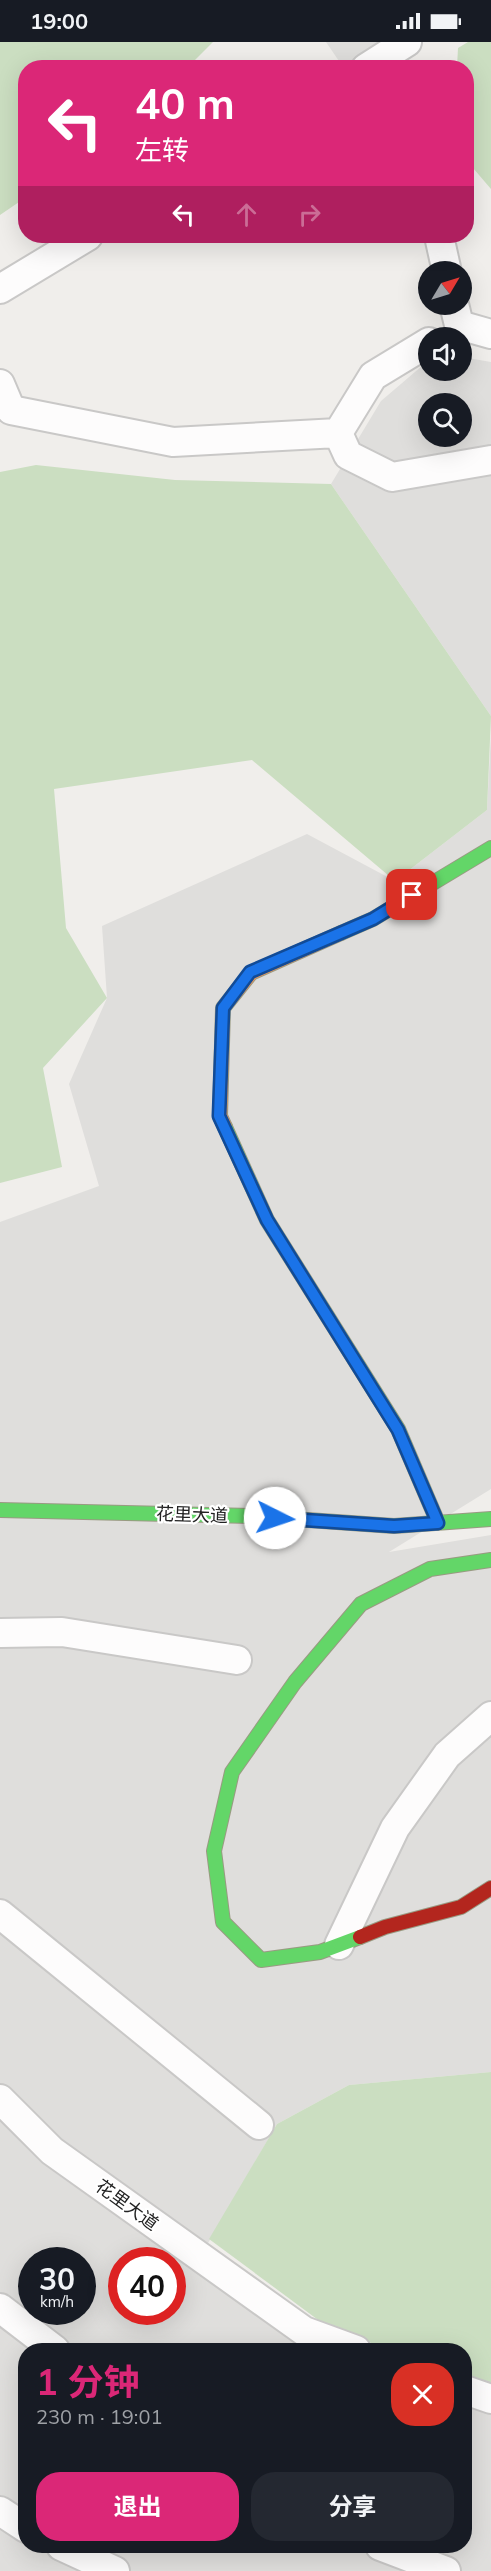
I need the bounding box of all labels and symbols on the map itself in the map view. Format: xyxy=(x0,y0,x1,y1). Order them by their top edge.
north arrow xyxy=(418,261,472,315)
pin xyxy=(386,869,437,920)
position arrow xyxy=(243,1486,307,1550)
street label: 花里大道 xyxy=(156,1502,228,1527)
street label: 花里大道 xyxy=(91,2174,163,2235)
speed limit sign: 40 xyxy=(108,2247,186,2325)

